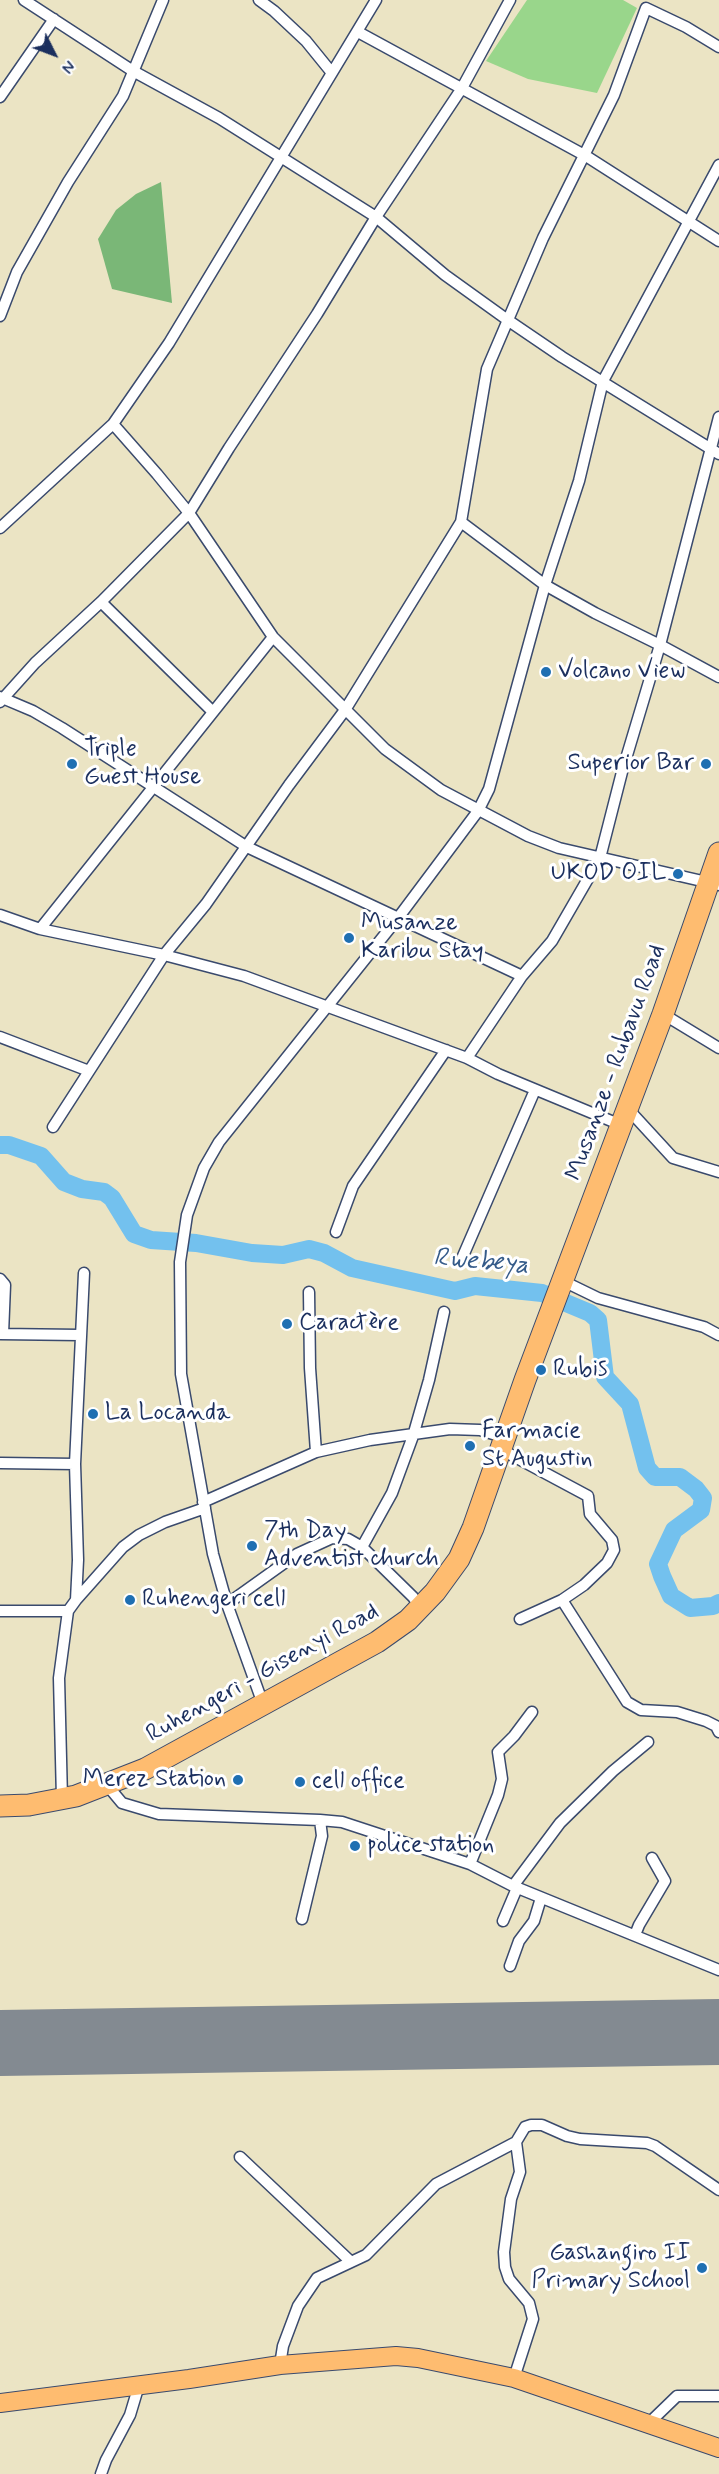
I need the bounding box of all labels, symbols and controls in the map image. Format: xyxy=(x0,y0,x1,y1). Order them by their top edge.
north arrow xyxy=(24,24,84,84)
text: N xyxy=(56,55,79,77)
place label: Volcano View xyxy=(558,658,685,686)
marker: Volcano View xyxy=(539,665,553,679)
place label: Triple Guest House xyxy=(84,736,201,792)
place label: Superior Bar xyxy=(567,750,694,778)
marker: Triple Guest House xyxy=(65,757,79,771)
marker: Superior Bar xyxy=(699,757,713,771)
place label: UKOD OIL xyxy=(551,860,666,888)
marker: UKOD OIL xyxy=(671,867,685,881)
place label: Musanze Karibu Stay xyxy=(361,910,484,966)
marker: Musanze Karibu Stay xyxy=(342,931,356,945)
street label: Musanze - Rubavu Road xyxy=(561,941,673,1185)
water label: Rwebeya xyxy=(432,1243,530,1283)
place label: Caractère xyxy=(299,1310,399,1338)
marker: Caractère xyxy=(280,1317,294,1331)
place label: Rubis xyxy=(553,1356,608,1384)
marker: Rubis xyxy=(534,1363,548,1377)
place label: La Locanda xyxy=(105,1400,230,1428)
marker: La Locanda xyxy=(86,1407,100,1421)
place label: Farmacie St Augustin xyxy=(482,1418,593,1474)
marker: Farmacie St Augustin xyxy=(463,1439,477,1453)
place label: 7th Day Adventist church xyxy=(264,1518,439,1574)
marker: 7th Day Adventist church xyxy=(245,1539,259,1553)
place label: Ruhengeri cell xyxy=(142,1586,285,1614)
marker: Ruhengeri cell xyxy=(123,1593,137,1607)
street label: Ruhengeri - Gisenyi Road xyxy=(142,1598,384,1750)
place label: Merez Station xyxy=(83,1766,226,1794)
place label: cell office xyxy=(312,1768,405,1796)
marker: Merez Station xyxy=(231,1773,245,1787)
marker: cell office xyxy=(293,1775,307,1789)
place label: police station xyxy=(367,1832,494,1860)
marker: police station xyxy=(348,1839,362,1853)
place label: Gashangiro II Primary School xyxy=(532,2240,690,2296)
marker: Gashangiro II Primary School xyxy=(695,2261,709,2275)

